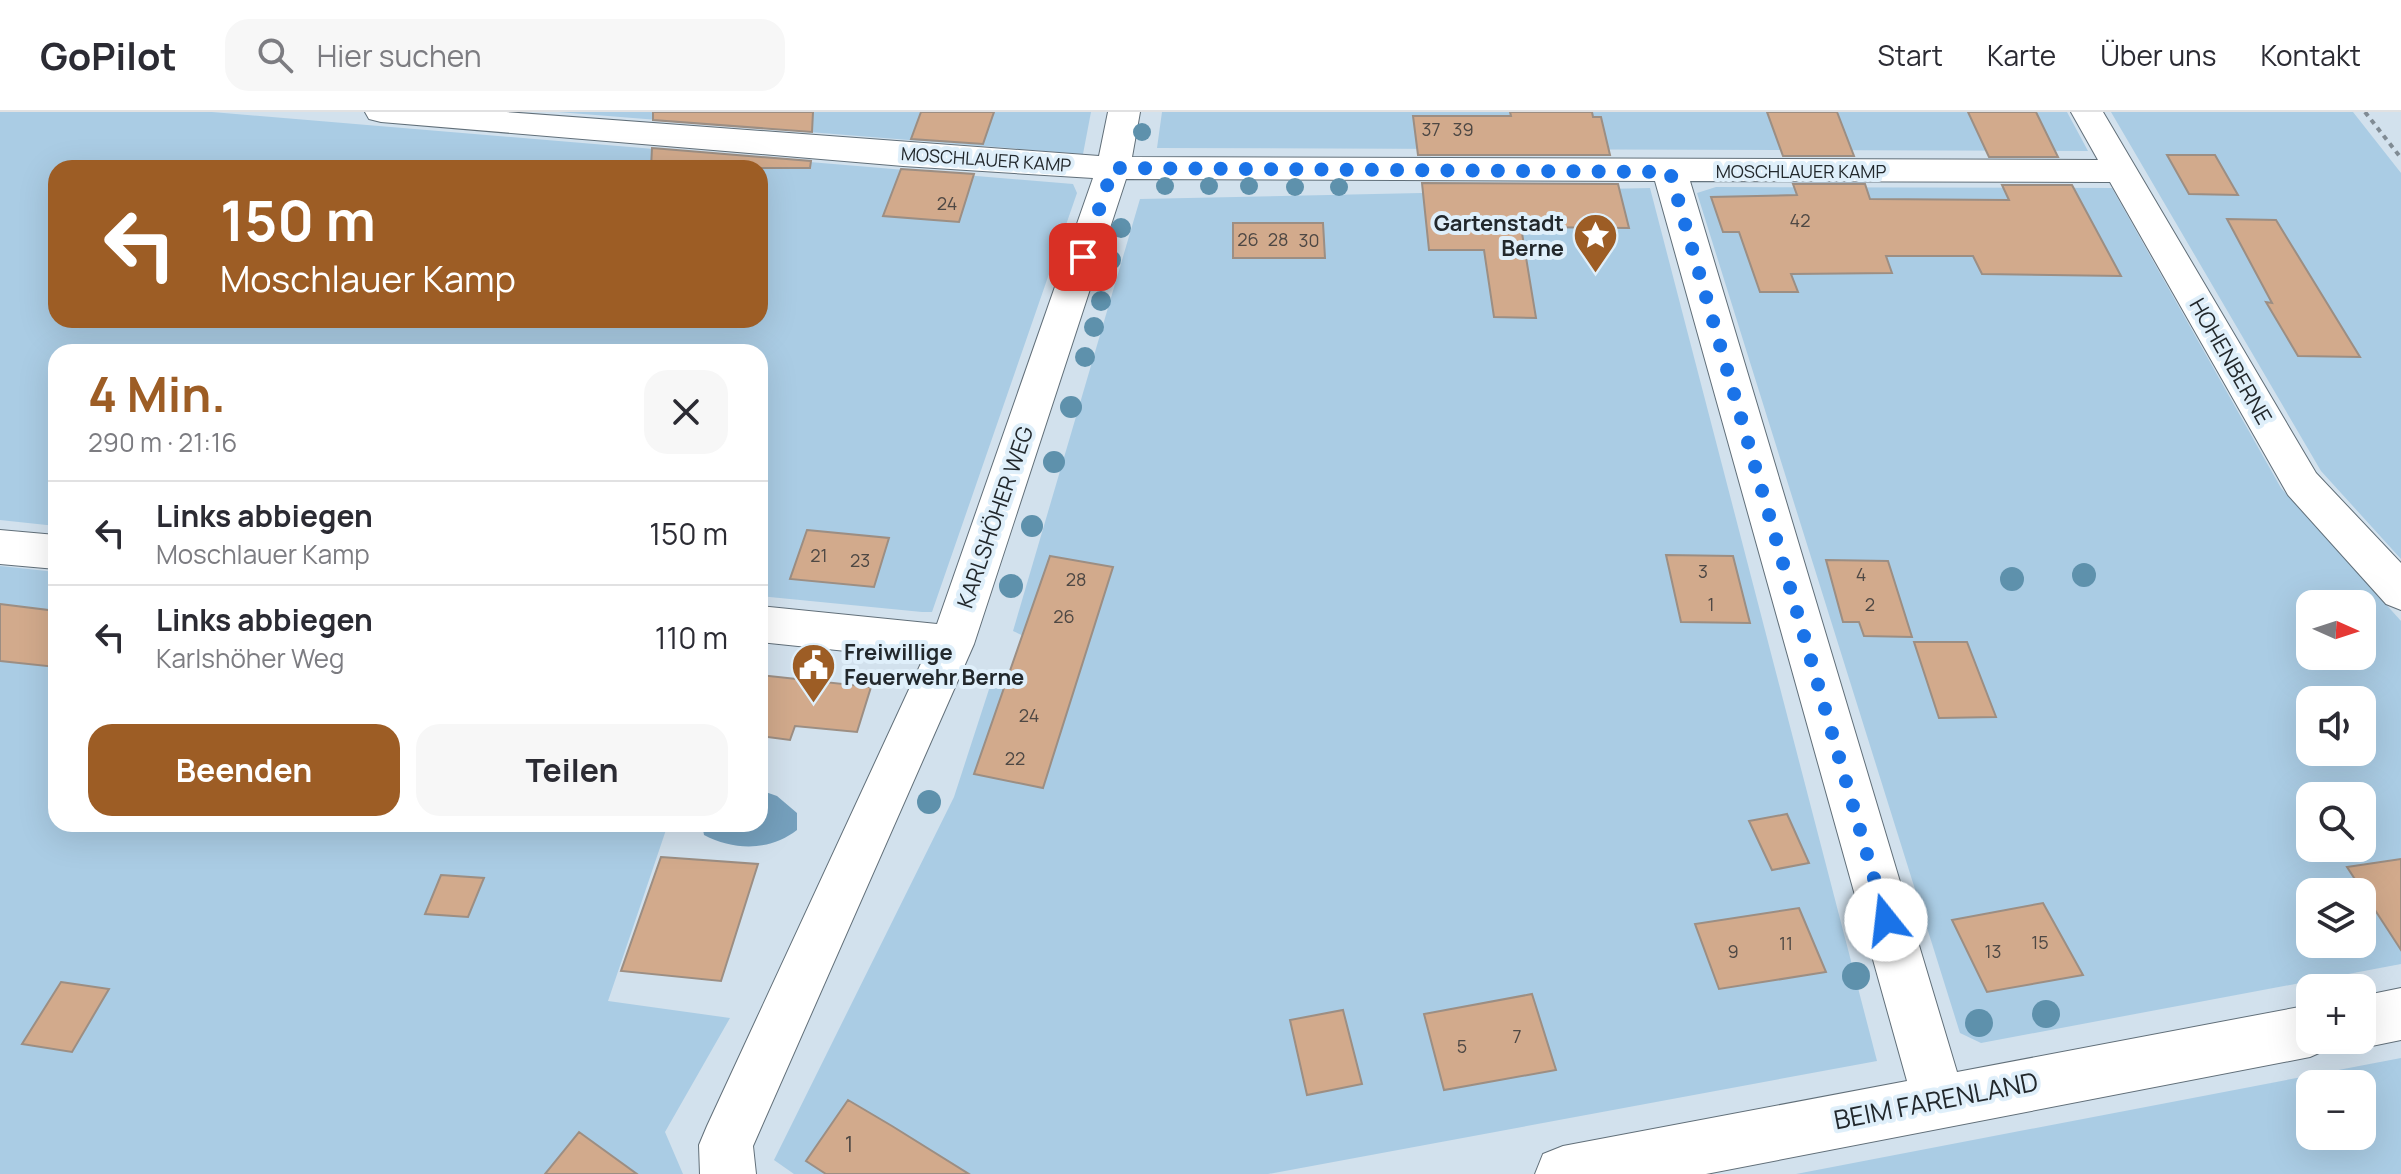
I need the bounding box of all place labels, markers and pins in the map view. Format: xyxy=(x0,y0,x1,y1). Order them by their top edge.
place label: Gartenstadt Berne xyxy=(1434,208,1564,263)
place icon: Gartenstadt Berne xyxy=(1571,212,1619,275)
pin xyxy=(1049,223,1117,291)
place label: Freiwillige Feuerwehr Berne xyxy=(844,637,1024,692)
public building icon: Freiwillige Feuerwehr Berne xyxy=(789,641,837,704)

